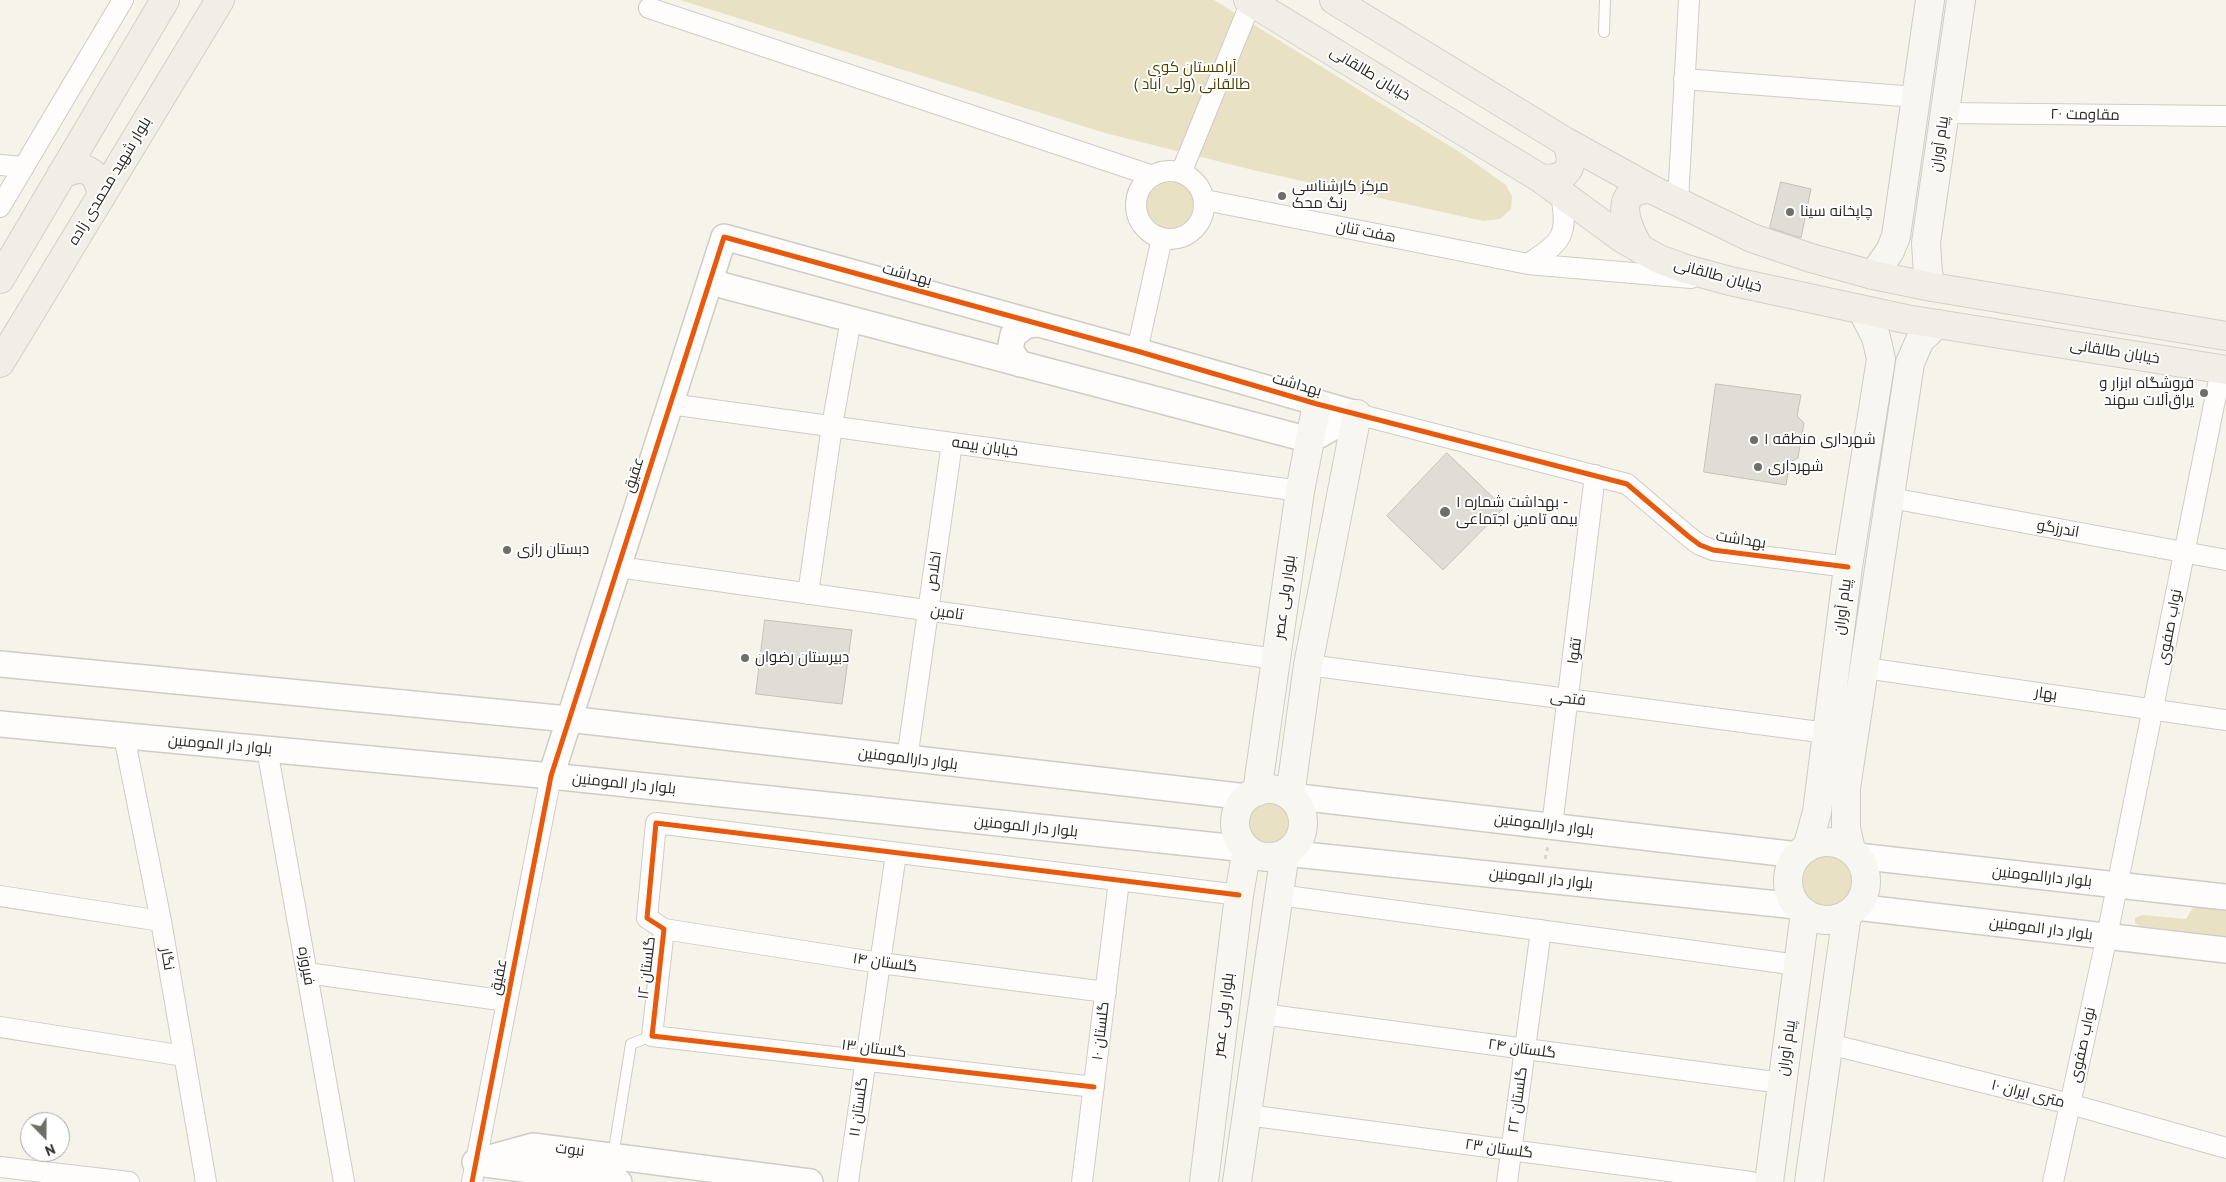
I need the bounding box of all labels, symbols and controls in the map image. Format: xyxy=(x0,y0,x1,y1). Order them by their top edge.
street label: خیابان طالقانی xyxy=(1327,43,1413,105)
park label: آرامستان کوی طالقانی (ولی آباد ) xyxy=(1134,59,1250,94)
street label: مقاومت ۲۰ xyxy=(2050,105,2120,125)
street label: بلوار شهید محمدی زاده xyxy=(65,114,155,248)
street label: پیام آوران xyxy=(1927,115,1953,173)
place label: مرکز کارشناسی رنگ محک xyxy=(1292,178,1389,213)
marker: مرکز کارشناسی رنگ محک xyxy=(1276,190,1288,202)
place label: چاپخانه سینا xyxy=(1800,203,1873,221)
marker: چاپخانه سینا xyxy=(1784,206,1796,218)
street label: هفت تنان xyxy=(1335,217,1397,247)
street label: خیابان طالقانی xyxy=(1672,256,1764,296)
street label: بهداشت xyxy=(880,260,934,290)
street label: خیابان طالقانی xyxy=(2069,336,2161,368)
street label: بهداشت xyxy=(1270,369,1324,401)
place label: فروشگاه ابزار و یراق‌آلات‌ سهند xyxy=(2099,375,2194,410)
marker: فروشگاه ابزار و یراق‌آلات‌ سهند xyxy=(2198,387,2210,399)
place label: شهرداری منطقه ۱ xyxy=(1764,431,1876,449)
street label: خیابان بیمه xyxy=(951,433,1019,461)
marker: شهرداری منطقه ۱ xyxy=(1748,434,1760,446)
street label: عقیق xyxy=(620,455,648,495)
place label: شهرداری xyxy=(1768,458,1823,476)
marker: شهرداری xyxy=(1752,461,1764,473)
place label: بهداشت شماره ۱ - بیمه تامین اجتماعی xyxy=(1456,494,1578,529)
marker: بهداشت شماره ۱ - بیمه تامین اجتماعی xyxy=(1438,505,1452,519)
street label: اندرزگو xyxy=(2035,516,2081,542)
street label: بهداشت xyxy=(1715,527,1767,553)
place label: دبستان رازی xyxy=(517,541,589,559)
marker: دبستان رازی xyxy=(501,544,513,556)
street label: اخلاص xyxy=(922,550,946,592)
street label: بلوار ولی عصر xyxy=(1270,554,1300,640)
street label: پیام آوران xyxy=(1831,578,1855,636)
street label: نواب صفوی xyxy=(2154,588,2186,666)
street label: تامین xyxy=(929,602,965,624)
street label: تقوا xyxy=(1564,637,1586,665)
place label: دبیرستان رضوان xyxy=(755,649,849,667)
marker: دبیرستان رضوان xyxy=(739,652,751,664)
street label: بهار xyxy=(2034,684,2058,704)
street label: فتحی xyxy=(1549,688,1587,710)
street label: بلوار دار المومنین xyxy=(167,731,273,759)
street label: بلوار دارالمومنین xyxy=(857,744,959,774)
street label: بلوار دار المومنین xyxy=(571,770,677,798)
street label: بلوار دارالمومنین xyxy=(1493,810,1595,840)
street label: بلوار دار المومنین xyxy=(973,813,1079,841)
street label: بلوار دارالمومنین xyxy=(1991,863,2093,891)
street label: بلوار دار المومنین xyxy=(1488,865,1594,893)
street label: بلوار دار المومنین xyxy=(1988,914,2094,944)
street label: گلستان ۱۲ xyxy=(634,936,660,1000)
street label: فیروزه xyxy=(294,945,318,987)
street label: نگار xyxy=(156,946,178,972)
street label: گلستان ۱۴ xyxy=(852,950,918,976)
street label: عقیق xyxy=(487,957,511,997)
street label: بلوار ولی عصر xyxy=(1210,972,1238,1058)
street label: گلستان ۱۰ xyxy=(1088,1001,1114,1061)
street label: نواب صفوی xyxy=(2066,1006,2100,1084)
street label: پیام آوران xyxy=(1774,1019,1800,1077)
street label: گلستان ۲۴ xyxy=(1487,1035,1557,1063)
street label: گلستان ۱۳ xyxy=(841,1036,907,1062)
street label: گلستان ۲۲ xyxy=(1504,1066,1532,1134)
street label: گلستان ۱۱ xyxy=(846,1076,872,1138)
street label: ۱۰ متری ایران xyxy=(1989,1076,2067,1112)
north arrow xyxy=(20,1112,70,1162)
street label: گلستان ۲۳ xyxy=(1464,1135,1534,1163)
street label: نبوت xyxy=(555,1139,585,1161)
text: N xyxy=(43,1140,58,1160)

